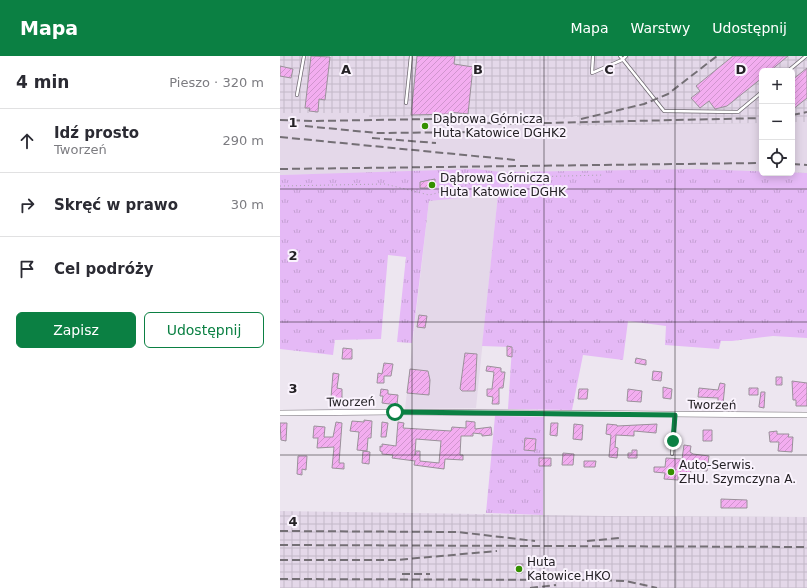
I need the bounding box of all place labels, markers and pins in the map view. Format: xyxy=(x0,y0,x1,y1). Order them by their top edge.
place label: Dąbrowa Górnicza Huta Katowice DGHK2 xyxy=(433,112,567,140)
marker: Dąbrowa Górnicza Huta Katowice DGHK2 xyxy=(420,121,430,131)
place label: Dąbrowa Górnicza Huta Katowice DGHK xyxy=(440,171,567,199)
marker: Dąbrowa Górnicza Huta Katowice DGHK xyxy=(427,180,437,190)
place label: Auto-Serwis. ZHU. Szymczyna A. xyxy=(679,458,796,486)
marker: Auto-Serwis. ZHU. Szymczyna A. xyxy=(666,467,676,477)
place label: Huta Katowice HKO xyxy=(527,555,611,583)
marker: Huta Katowice HKO xyxy=(514,564,524,574)

